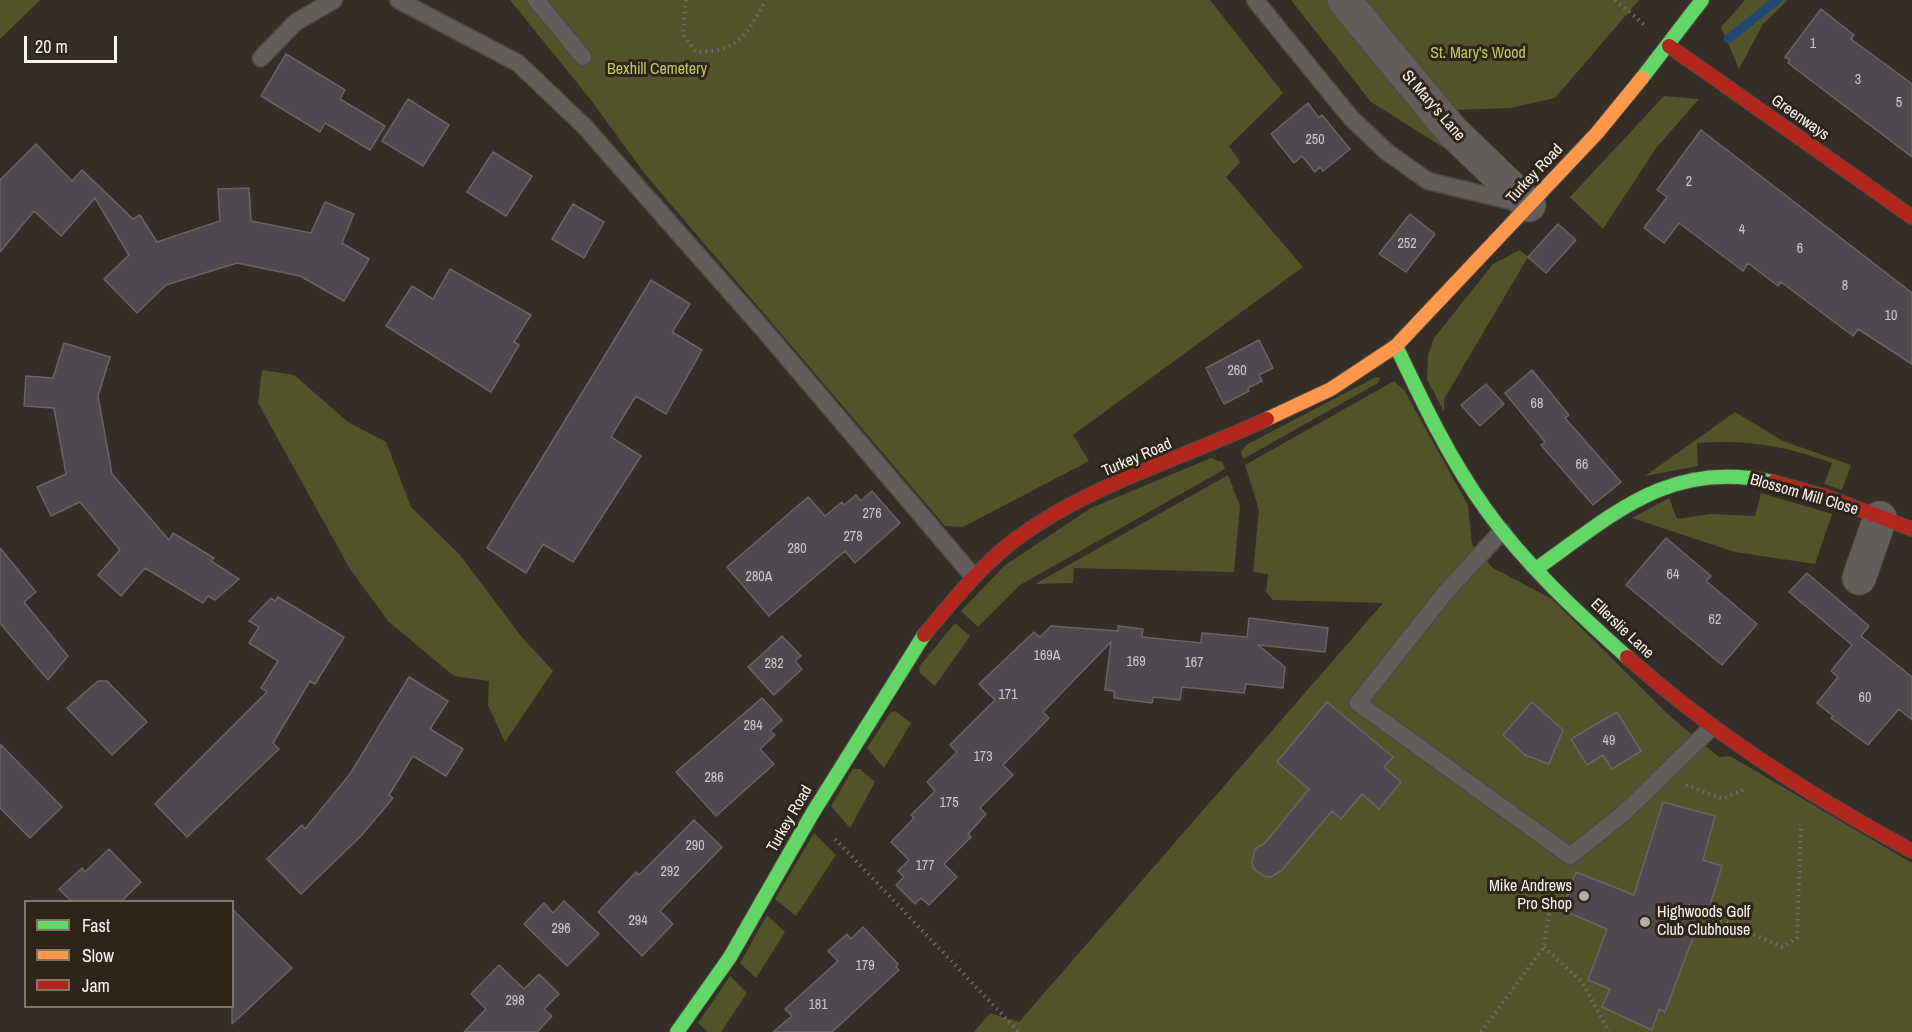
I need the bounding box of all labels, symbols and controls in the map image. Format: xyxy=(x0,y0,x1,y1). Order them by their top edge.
scale bar xyxy=(27,24,120,62)
text: 20 m xyxy=(35,34,68,59)
house number: 1 xyxy=(1810,36,1816,52)
park label: St. Mary's Wood xyxy=(1430,44,1526,64)
park label: Bexhill Cemetery xyxy=(607,60,707,80)
street label: St Mary's Lane xyxy=(1397,67,1469,145)
house number: 3 xyxy=(1855,72,1861,88)
street label: Greenways xyxy=(1767,91,1833,145)
house number: 5 xyxy=(1896,95,1902,111)
house number: 250 xyxy=(1305,132,1325,148)
street label: Turkey Road xyxy=(1503,140,1567,208)
house number: 2 xyxy=(1686,174,1692,190)
house number: 4 xyxy=(1739,222,1745,238)
house number: 252 xyxy=(1397,236,1417,252)
house number: 6 xyxy=(1797,241,1803,257)
house number: 8 xyxy=(1842,278,1848,294)
house number: 10 xyxy=(1885,308,1897,324)
house number: 260 xyxy=(1227,363,1247,379)
house number: 68 xyxy=(1531,396,1543,412)
street label: Turkey Road xyxy=(1099,435,1175,481)
house number: 66 xyxy=(1576,457,1588,473)
street label: Blossom Mill Close xyxy=(1748,470,1860,520)
house number: 276 xyxy=(862,506,882,522)
house number: 278 xyxy=(843,529,863,545)
house number: 280 xyxy=(787,541,807,557)
house number: 64 xyxy=(1667,567,1679,583)
house number: 280A xyxy=(746,569,772,585)
street label: Ellerslie Lane xyxy=(1586,595,1658,663)
house number: 62 xyxy=(1709,612,1721,628)
house number: 169A xyxy=(1034,648,1060,664)
house number: 169 xyxy=(1126,654,1146,670)
house number: 167 xyxy=(1184,655,1204,671)
house number: 282 xyxy=(764,656,784,672)
house number: 171 xyxy=(998,687,1018,703)
house number: 60 xyxy=(1859,690,1871,706)
house number: 284 xyxy=(743,718,763,734)
house number: 49 xyxy=(1603,733,1615,749)
house number: 173 xyxy=(973,749,993,765)
house number: 286 xyxy=(704,770,724,786)
street label: Turkey Road xyxy=(763,782,817,856)
house number: 175 xyxy=(939,795,959,811)
house number: 290 xyxy=(685,838,705,854)
house number: 177 xyxy=(915,858,935,874)
house number: 292 xyxy=(660,864,680,880)
place label: Mike Andrews Pro Shop xyxy=(1489,877,1572,915)
marker: Mike Andrews Pro Shop xyxy=(1577,889,1591,903)
legend xyxy=(24,900,234,1008)
place label: Highwoods Golf Club Clubhouse xyxy=(1657,903,1750,941)
text: Fast xyxy=(82,913,110,938)
house number: 294 xyxy=(628,913,648,929)
marker: Highwoods Golf Club Clubhouse xyxy=(1638,915,1652,929)
house number: 296 xyxy=(551,921,571,937)
text: Slow xyxy=(82,943,114,968)
house number: 179 xyxy=(855,958,875,974)
text: Jam xyxy=(82,973,110,998)
house number: 298 xyxy=(505,993,525,1009)
house number: 181 xyxy=(808,997,828,1013)

